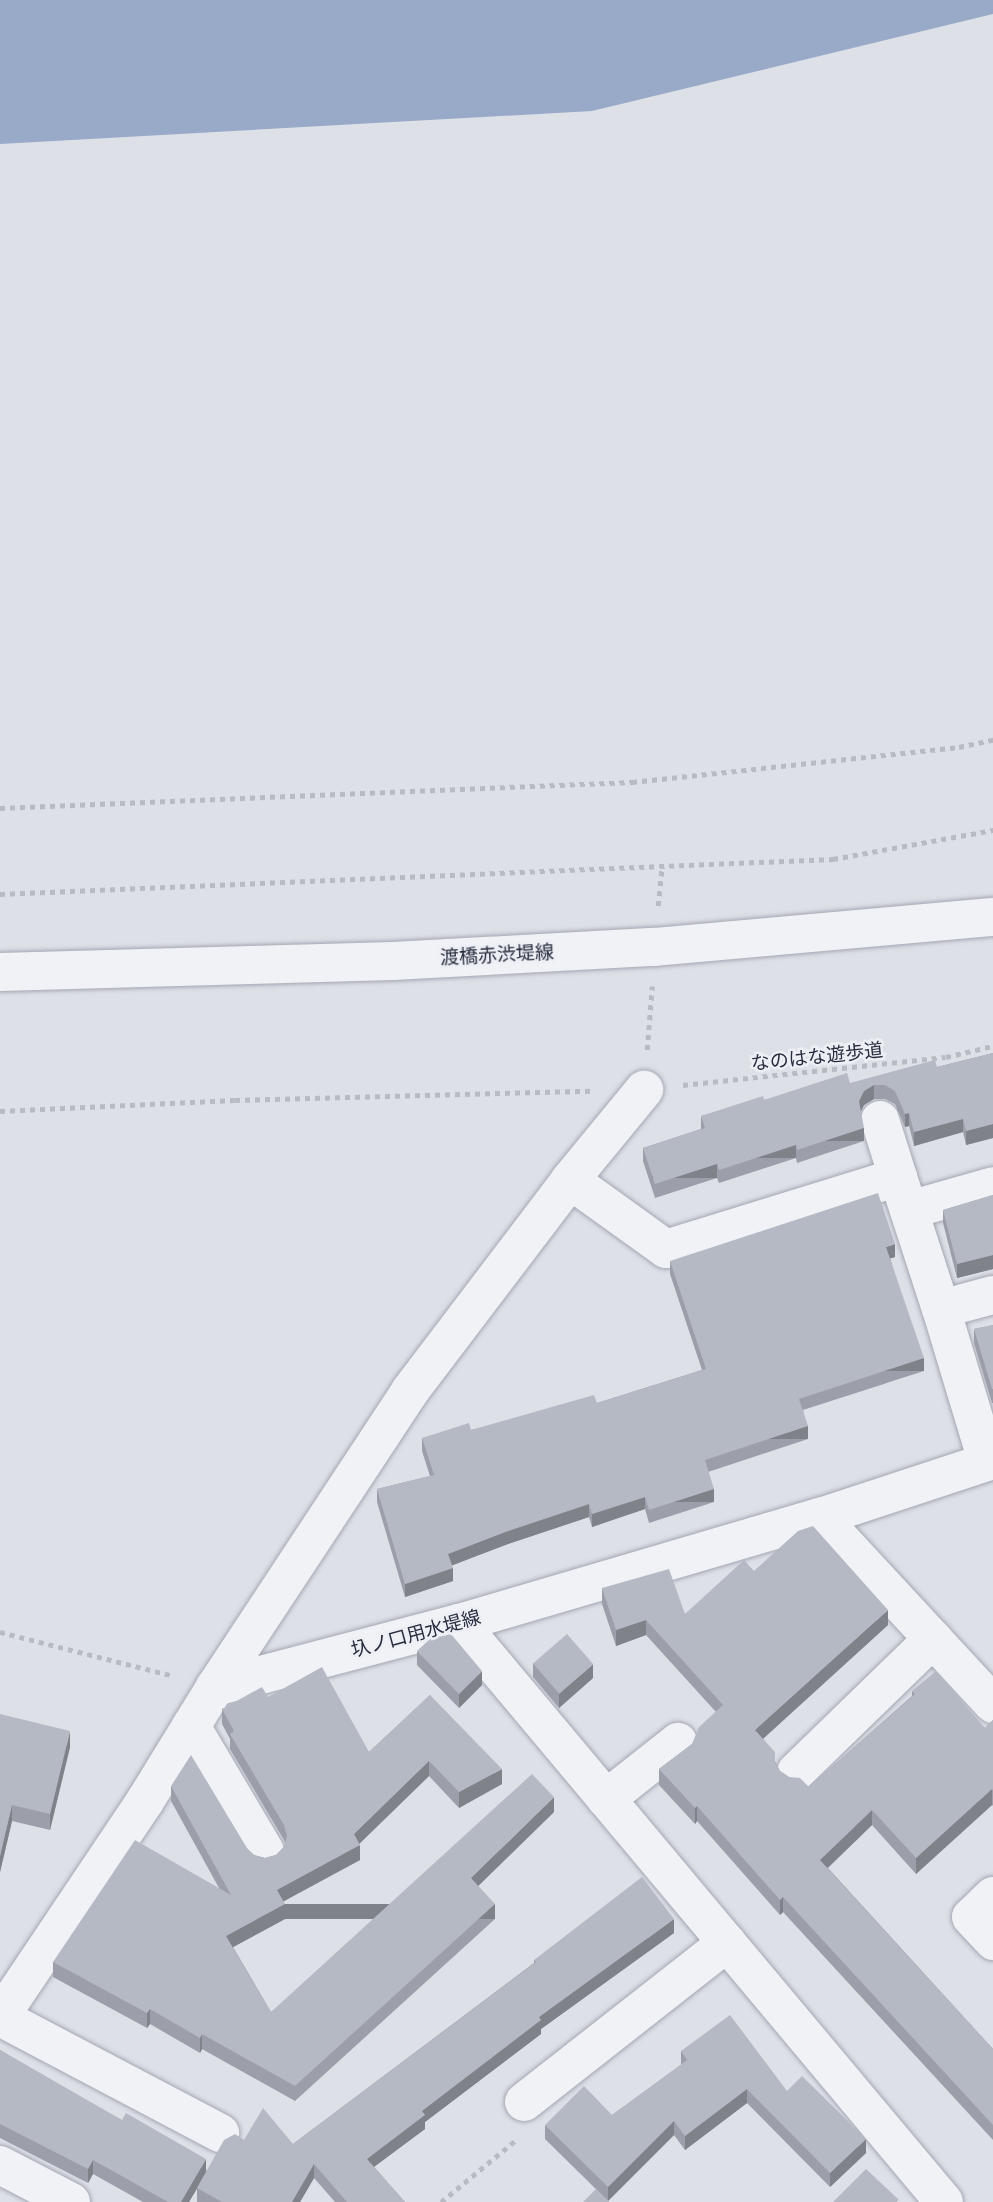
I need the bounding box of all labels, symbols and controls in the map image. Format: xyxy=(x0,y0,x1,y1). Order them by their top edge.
street label: 渡橋赤渋堤線 xyxy=(439,941,555,969)
street label: なのはな遊歩道 xyxy=(750,1039,884,1075)
street label: 圦ノ口用水堤線 xyxy=(349,1606,483,1662)

